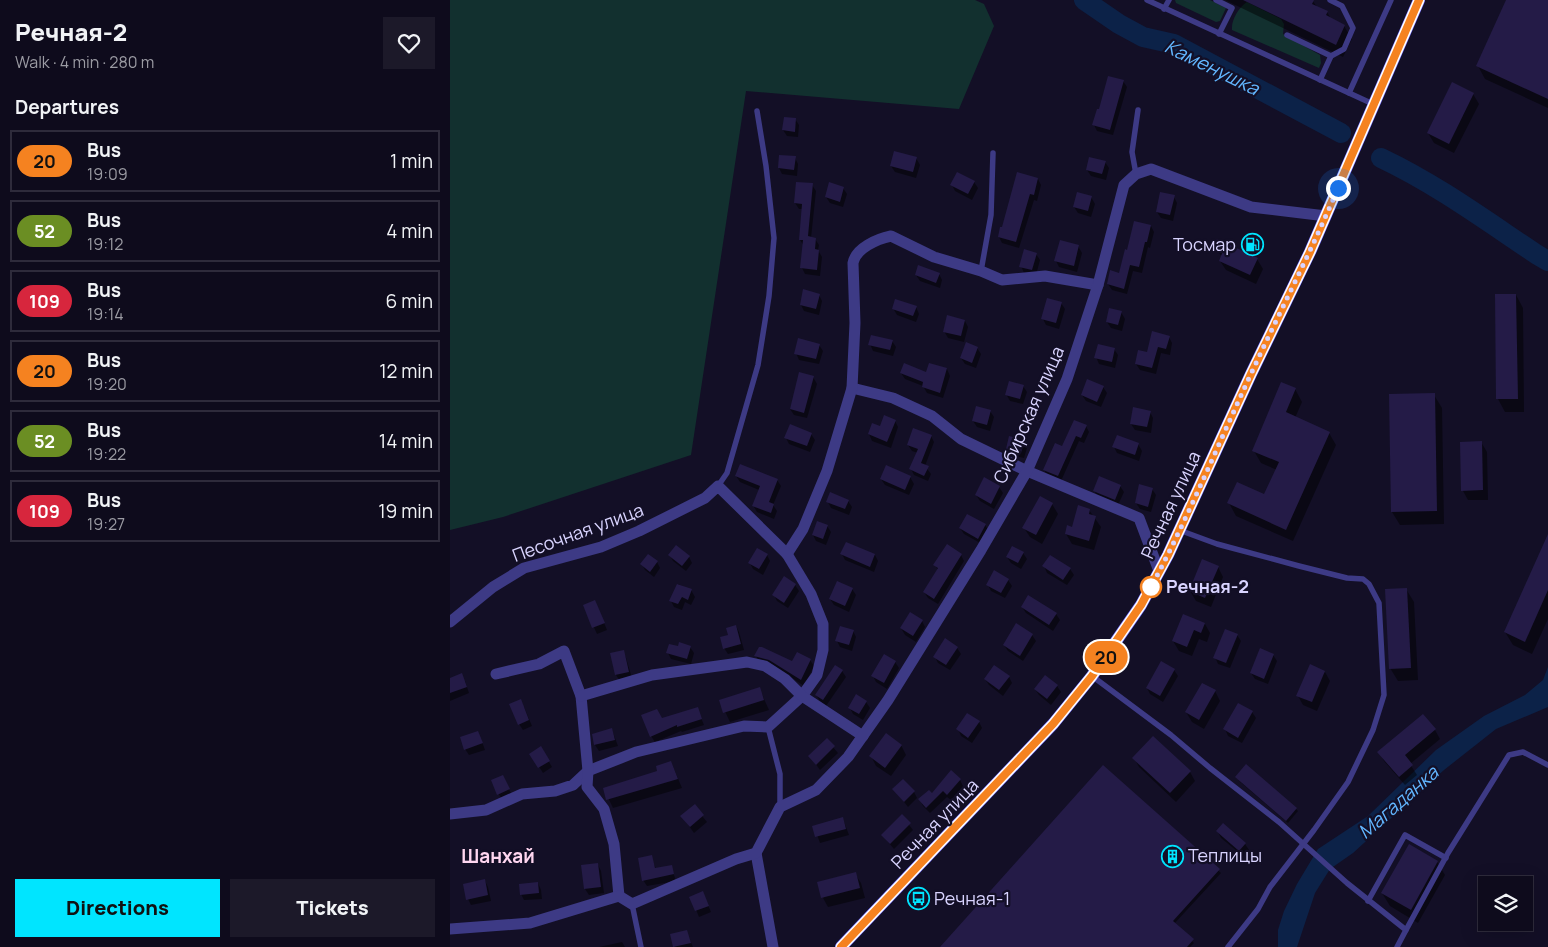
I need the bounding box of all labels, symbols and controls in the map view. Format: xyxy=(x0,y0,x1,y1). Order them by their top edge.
text: Речная-2 xyxy=(15,15,127,48)
button: heart xyxy=(383,17,435,69)
water label: Каменушка xyxy=(1161,33,1265,102)
text: Walk · 4 min · 280 m xyxy=(15,51,154,73)
text: Departures xyxy=(15,94,119,120)
text: Bus xyxy=(87,137,121,163)
text: 1 min xyxy=(390,148,433,174)
text: 20 xyxy=(33,149,56,173)
text: 19:09 xyxy=(87,163,128,185)
your location xyxy=(1326,176,1351,201)
text: Bus xyxy=(87,207,121,233)
text: 4 min xyxy=(386,218,433,244)
text: 52 xyxy=(34,219,55,243)
place label: Тосмар xyxy=(1173,232,1236,256)
text: 19:12 xyxy=(87,233,123,255)
fuel station icon: Тосмар xyxy=(1240,233,1264,257)
text: Bus xyxy=(87,277,121,303)
text: 6 min xyxy=(386,288,433,314)
text: 109 xyxy=(29,289,60,313)
text: 19:14 xyxy=(87,303,124,325)
street label: Сибирская улица xyxy=(987,342,1069,487)
text: Bus xyxy=(87,347,121,373)
text: 12 min xyxy=(379,358,433,384)
text: 20 xyxy=(33,359,56,383)
text: 19:20 xyxy=(87,373,127,395)
text: Bus xyxy=(87,417,121,443)
text: 14 min xyxy=(379,428,433,454)
text: 52 xyxy=(34,429,55,453)
text: 19:22 xyxy=(87,443,126,465)
street label: Речная улица xyxy=(1135,447,1206,562)
text: Bus xyxy=(87,487,121,513)
street label: Песочная улица xyxy=(509,497,647,567)
text: 19 min xyxy=(378,498,433,524)
text: 109 xyxy=(29,499,60,523)
text: 19:27 xyxy=(87,513,125,535)
place label: Речная-2 xyxy=(1166,574,1249,598)
marker: Речная-2 xyxy=(1140,576,1162,598)
line badge: 20 xyxy=(1084,641,1128,673)
text: 20 xyxy=(1095,645,1117,669)
water label: Магаданка xyxy=(1352,759,1445,844)
street label: Речная улица xyxy=(885,773,983,873)
district label: Шанхай xyxy=(461,843,535,869)
place label: Теплицы xyxy=(1188,843,1262,867)
building icon: Теплицы xyxy=(1160,844,1184,868)
map controls xyxy=(1478,876,1533,931)
button: layers xyxy=(1478,876,1533,931)
button: Directions xyxy=(15,879,220,937)
button: Tickets xyxy=(230,879,435,937)
place label: Речная-1 xyxy=(934,886,1010,910)
bus stop icon: Речная-1 xyxy=(906,887,930,911)

